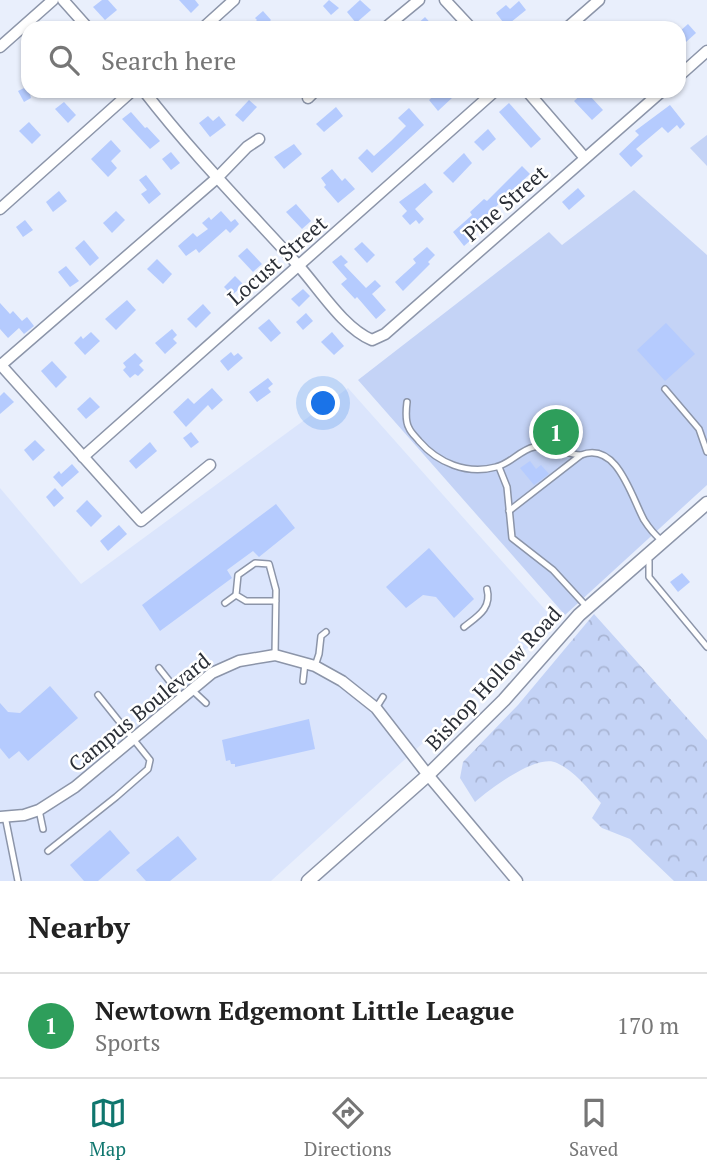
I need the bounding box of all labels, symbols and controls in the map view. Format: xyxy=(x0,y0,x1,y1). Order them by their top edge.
search box xyxy=(21,21,686,98)
icon: search xyxy=(45,41,83,79)
text: Search here xyxy=(101,43,236,77)
street label: Pine Street xyxy=(457,159,553,247)
street label: Locust Street xyxy=(221,209,333,311)
your location xyxy=(306,386,340,420)
pin: 1 xyxy=(533,406,579,458)
street label: Bishop Hollow Road xyxy=(419,600,567,756)
street label: Campus Boulevard xyxy=(62,646,216,778)
text: Nearby xyxy=(28,907,130,947)
text: Newtown Edgemont Little League xyxy=(95,993,514,1027)
text: 1 xyxy=(45,1010,58,1041)
text: 170 m xyxy=(617,1010,679,1041)
text: Sports xyxy=(95,1027,160,1058)
tab: Map xyxy=(89,1094,127,1161)
tab: Directions xyxy=(304,1094,392,1161)
tab: Saved xyxy=(569,1094,618,1161)

